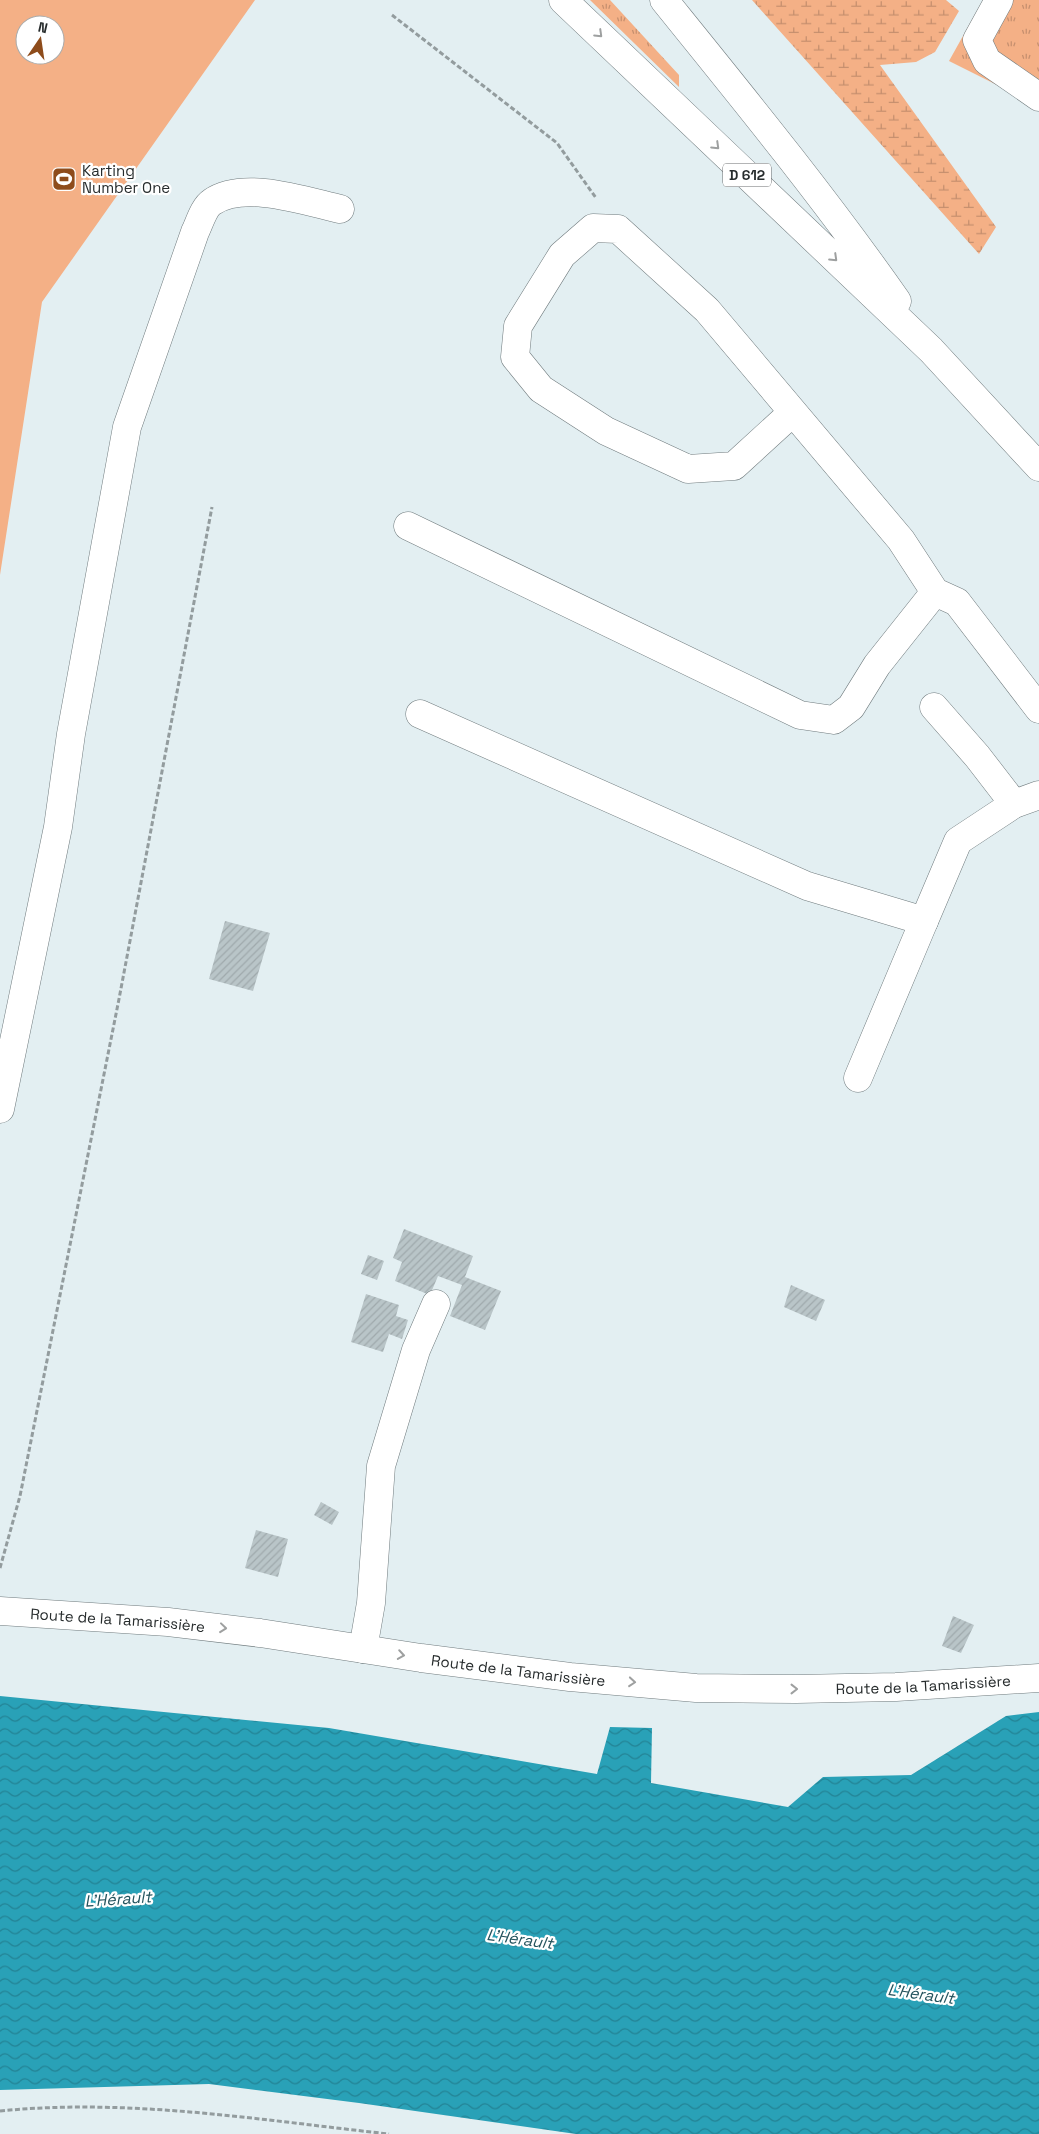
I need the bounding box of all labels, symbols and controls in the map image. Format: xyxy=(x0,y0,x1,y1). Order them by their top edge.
north arrow xyxy=(15,15,65,65)
text: N xyxy=(36,18,50,37)
one-way arrow xyxy=(593,28,602,37)
one-way arrow xyxy=(711,140,720,149)
place label: Karting Number One xyxy=(82,161,170,197)
road number: D 612 xyxy=(723,164,771,186)
sports icon: Karting Number One xyxy=(51,166,77,192)
one-way arrow xyxy=(829,252,838,261)
street label: Route de la Tamarissière xyxy=(30,1604,206,1636)
one-way arrow xyxy=(219,1622,227,1633)
one-way arrow xyxy=(397,1650,405,1660)
street label: Route de la Tamarissière xyxy=(430,1650,606,1690)
street label: Route de la Tamarissière xyxy=(836,1670,1011,1698)
one-way arrow xyxy=(628,1676,636,1687)
one-way arrow xyxy=(790,1684,798,1694)
water label: L'Hérault xyxy=(84,1886,154,1912)
water label: L'Hérault xyxy=(485,1924,556,1954)
water label: L'Hérault xyxy=(886,1979,957,2009)

